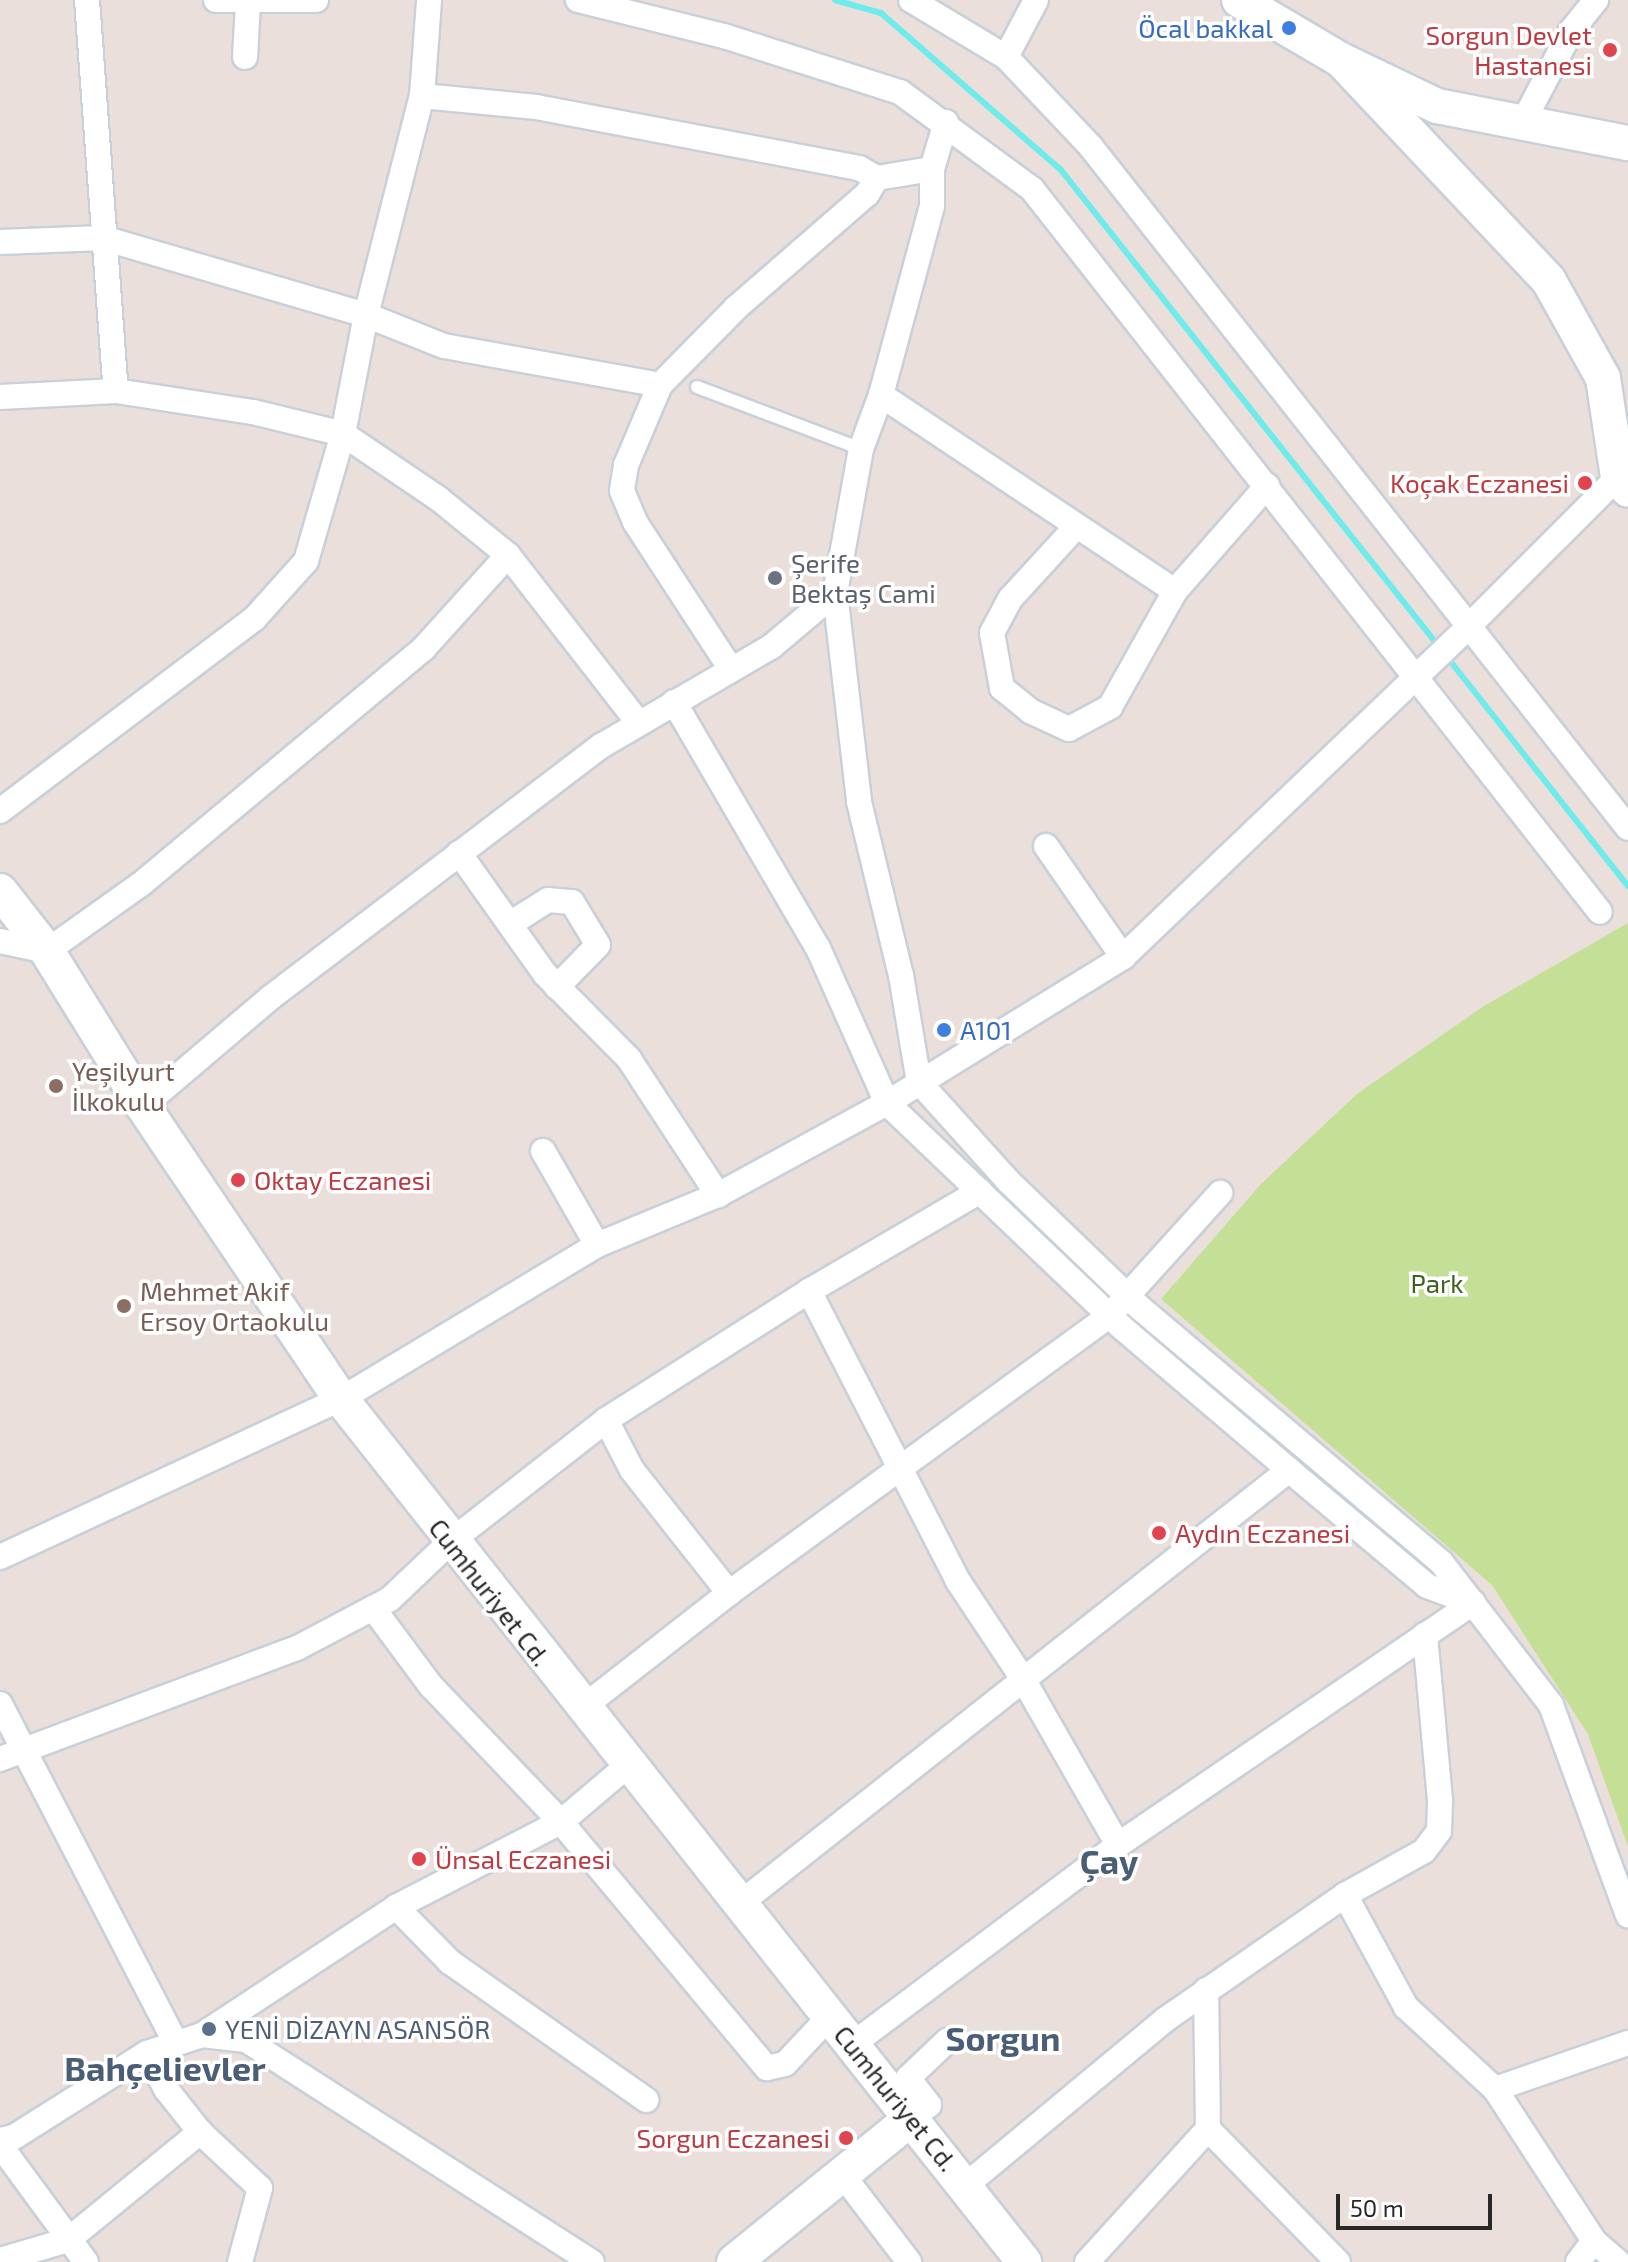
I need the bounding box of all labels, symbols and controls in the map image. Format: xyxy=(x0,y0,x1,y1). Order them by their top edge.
place label: Öcal bakkal xyxy=(1138,12,1273,44)
marker: Öcal bakkal xyxy=(1280,19,1298,37)
place label: Sorgun Devlet Hastanesi xyxy=(1426,19,1592,80)
marker: Sorgun Devlet Hastanesi xyxy=(1599,39,1621,61)
place label: Koçak Eczanesi xyxy=(1390,467,1569,499)
marker: Koçak Eczanesi xyxy=(1576,474,1594,492)
place label: Şerife Bektaş Cami xyxy=(791,547,936,608)
marker: Şerife Bektaş Cami xyxy=(766,569,784,587)
place label: A101 xyxy=(960,1014,1012,1046)
marker: A101 xyxy=(935,1021,953,1039)
place label: Yeşilyurt İlkokulu xyxy=(72,1055,175,1116)
marker: Yeşilyurt İlkokulu xyxy=(47,1077,65,1095)
place label: Oktay Eczanesi xyxy=(254,1164,432,1196)
marker: Oktay Eczanesi xyxy=(229,1171,247,1189)
park label: Park xyxy=(1410,1267,1464,1299)
place label: Mehmet Akif Ersoy Ortaokulu xyxy=(140,1275,330,1336)
marker: Mehmet Akif Ersoy Ortaokulu xyxy=(115,1297,133,1315)
street label: Cumhuriyet Cd. xyxy=(423,1512,557,1672)
place label: Aydın Eczanesi xyxy=(1175,1517,1350,1549)
marker: Aydın Eczanesi xyxy=(1150,1524,1168,1542)
district label: Çay xyxy=(1080,1841,1138,1881)
place label: Ünsal Eczanesi xyxy=(435,1843,612,1875)
marker: Ünsal Eczanesi xyxy=(410,1850,428,1868)
place label: YENİ DİZAYN ASANSÖR xyxy=(225,2013,491,2045)
district label: Sorgun xyxy=(946,2018,1060,2058)
street label: Cumhuriyet Cd. xyxy=(828,2019,964,2177)
marker: YENİ DİZAYN ASANSÖR xyxy=(200,2020,218,2038)
district label: Bahçelievler xyxy=(64,2048,266,2088)
place label: Sorgun Eczanesi xyxy=(637,2122,830,2154)
marker: Sorgun Eczanesi xyxy=(837,2129,855,2147)
scale bar xyxy=(1340,2178,1496,2228)
text: 50 m xyxy=(1350,2193,1404,2222)

